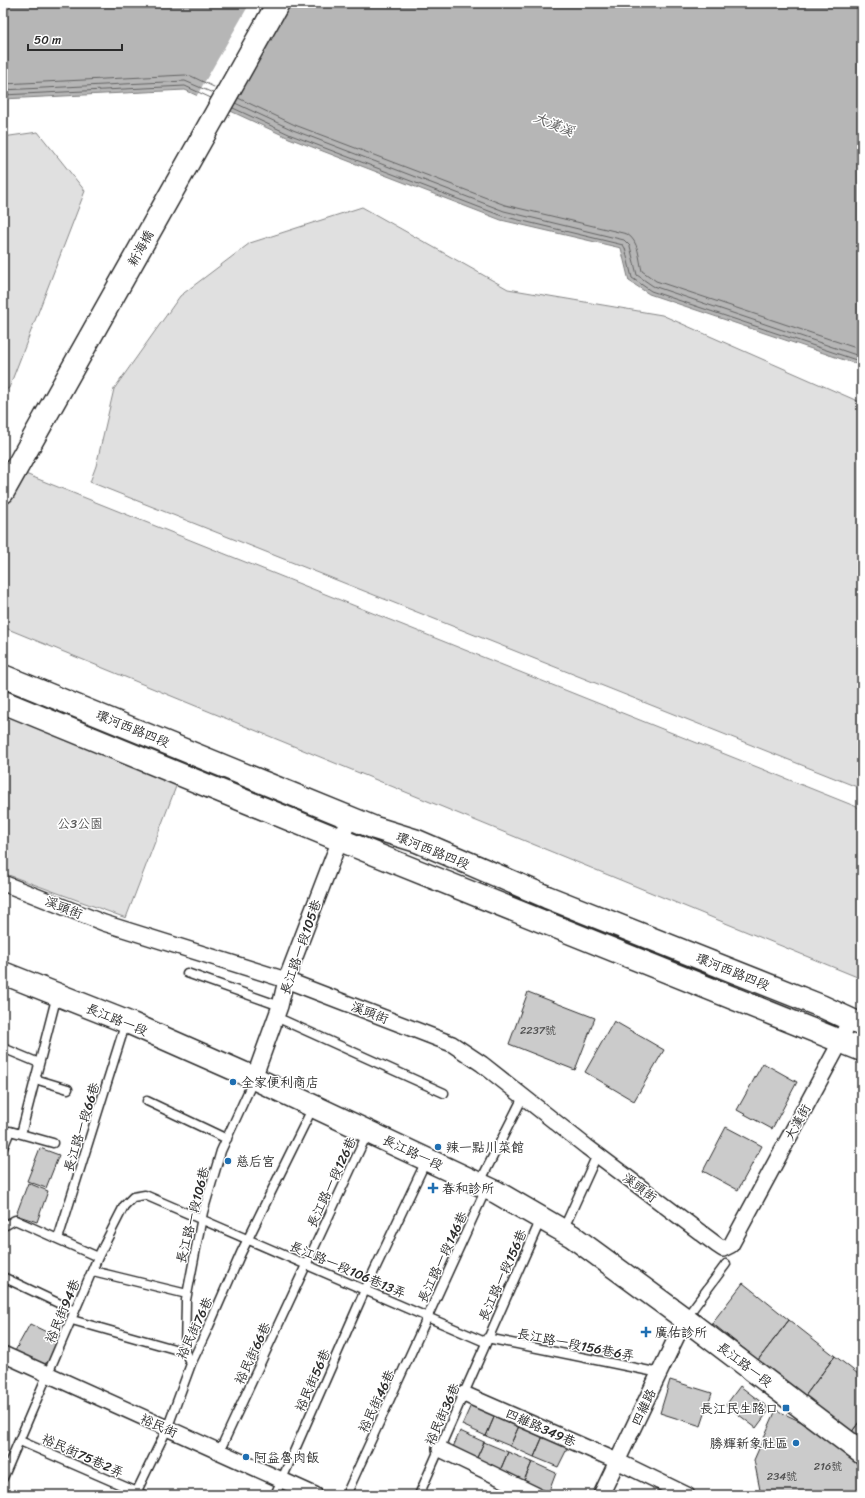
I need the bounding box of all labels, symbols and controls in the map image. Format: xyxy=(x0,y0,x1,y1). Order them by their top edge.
scale bar xyxy=(28,26,122,52)
text: 50 m xyxy=(34,29,61,51)
water label: 大漢溪 xyxy=(530,105,579,144)
street label: 新海橋 xyxy=(121,226,160,271)
street label: 環河西路四段 xyxy=(92,703,173,754)
park label: 公3公園 xyxy=(57,812,103,835)
street label: 環河西路四段 xyxy=(392,825,473,876)
street label: 溪頭街 xyxy=(41,889,86,925)
street label: 長江路一段105巷 xyxy=(273,896,328,998)
street label: 環河西路四段 xyxy=(692,946,773,997)
street label: 溪頭街 xyxy=(347,995,392,1030)
street label: 長江路一段 xyxy=(82,997,151,1042)
house number: 2237號 xyxy=(520,1021,556,1040)
place label: 全家便利商店 xyxy=(241,1071,319,1094)
marker: 全家便利商店 xyxy=(228,1077,238,1087)
street label: 長江路一段66巷 xyxy=(57,1079,106,1175)
street label: 大漢街 xyxy=(778,1100,817,1145)
street label: 長江路一段 xyxy=(378,1128,447,1177)
street label: 長江路一段126巷 xyxy=(300,1133,363,1232)
place label: 辣一點川菜館 xyxy=(446,1136,524,1159)
marker: 辣一點川菜館 xyxy=(433,1142,443,1152)
place label: 慈后宮 xyxy=(236,1150,275,1173)
marker: 慈后宮 xyxy=(223,1156,233,1166)
street label: 長江路一段106巷 xyxy=(169,1164,216,1266)
street label: 溪頭街 xyxy=(617,1166,662,1208)
place label: 春和診所 xyxy=(442,1177,494,1200)
marker: 春和診所 xyxy=(427,1182,439,1194)
street label: 長江路一段146巷 xyxy=(411,1207,474,1307)
street label: 長江路一段156巷 xyxy=(472,1225,533,1325)
street label: 長江路一段106巷13弄 xyxy=(286,1234,410,1304)
street label: 裕民街94巷 xyxy=(39,1275,86,1347)
street label: 裕民街76巷 xyxy=(170,1293,219,1363)
street label: 裕民街66巷 xyxy=(228,1318,277,1388)
place label: 廣佑診所 xyxy=(655,1321,707,1344)
street label: 長江路一段156巷6弄 xyxy=(515,1322,637,1367)
marker: 廣佑診所 xyxy=(640,1326,652,1338)
street label: 長江路一段 xyxy=(712,1336,778,1393)
street label: 裕民街56巷 xyxy=(288,1345,337,1416)
street label: 裕民街46巷 xyxy=(352,1366,401,1437)
street label: 裕民街36巷 xyxy=(418,1379,466,1449)
street label: 四維路 xyxy=(625,1385,662,1430)
place label: 長江民生路口 xyxy=(700,1397,778,1420)
street label: 四維路349巷 xyxy=(502,1402,580,1453)
marker: 長江民生路口 xyxy=(781,1403,791,1413)
street label: 裕民街 xyxy=(136,1407,181,1444)
street label: 裕民街75巷2弄 xyxy=(38,1427,128,1484)
place label: 勝輝新象社區 xyxy=(710,1432,788,1455)
marker: 勝輝新象社區 xyxy=(791,1438,801,1448)
place label: 阿益魯肉飯 xyxy=(254,1446,319,1469)
marker: 阿益魯肉飯 xyxy=(241,1452,251,1462)
house number: 216號 xyxy=(814,1457,842,1476)
house number: 234號 xyxy=(767,1467,797,1486)

